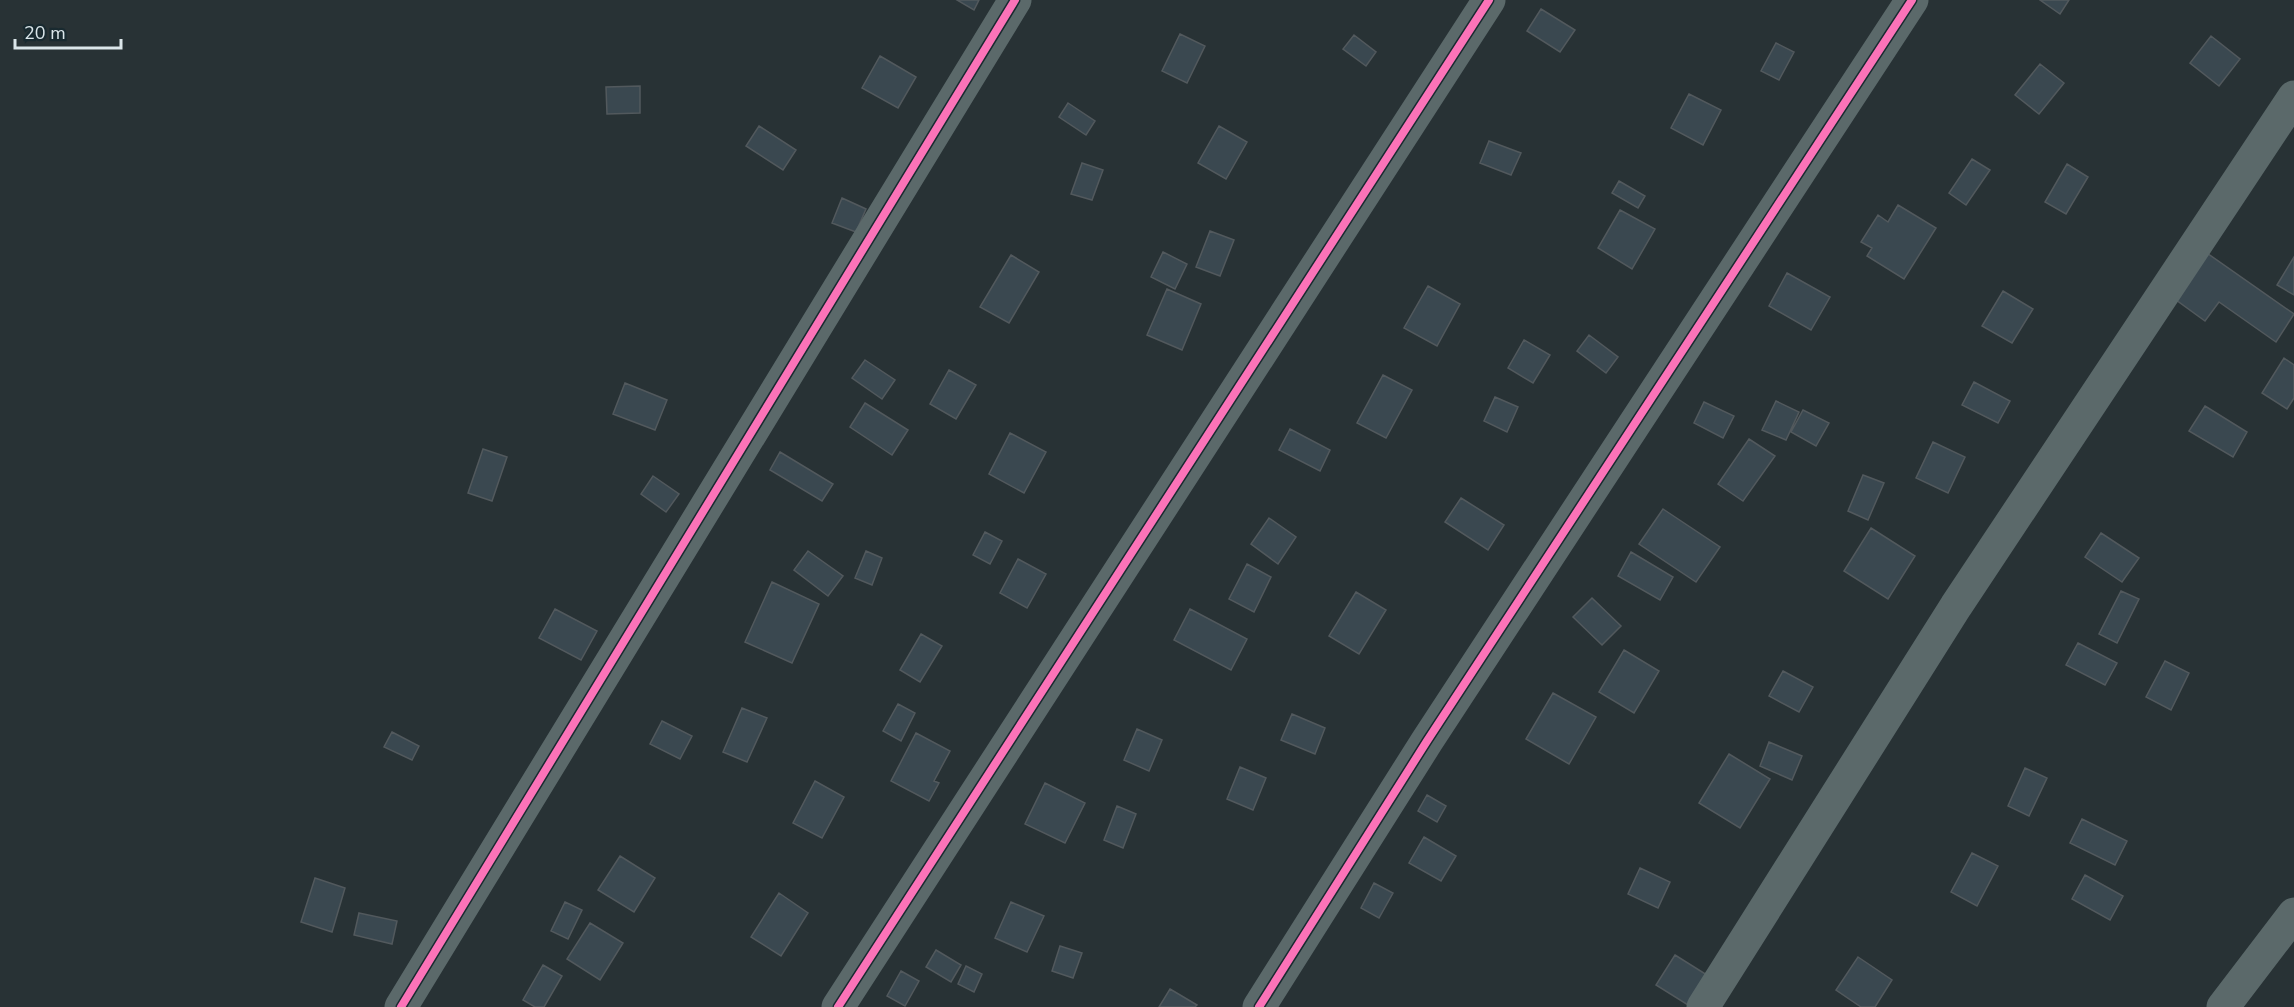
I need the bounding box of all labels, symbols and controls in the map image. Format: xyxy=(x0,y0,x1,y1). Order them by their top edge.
scale bar xyxy=(15,12,122,50)
text: 20 m xyxy=(24,21,66,45)

